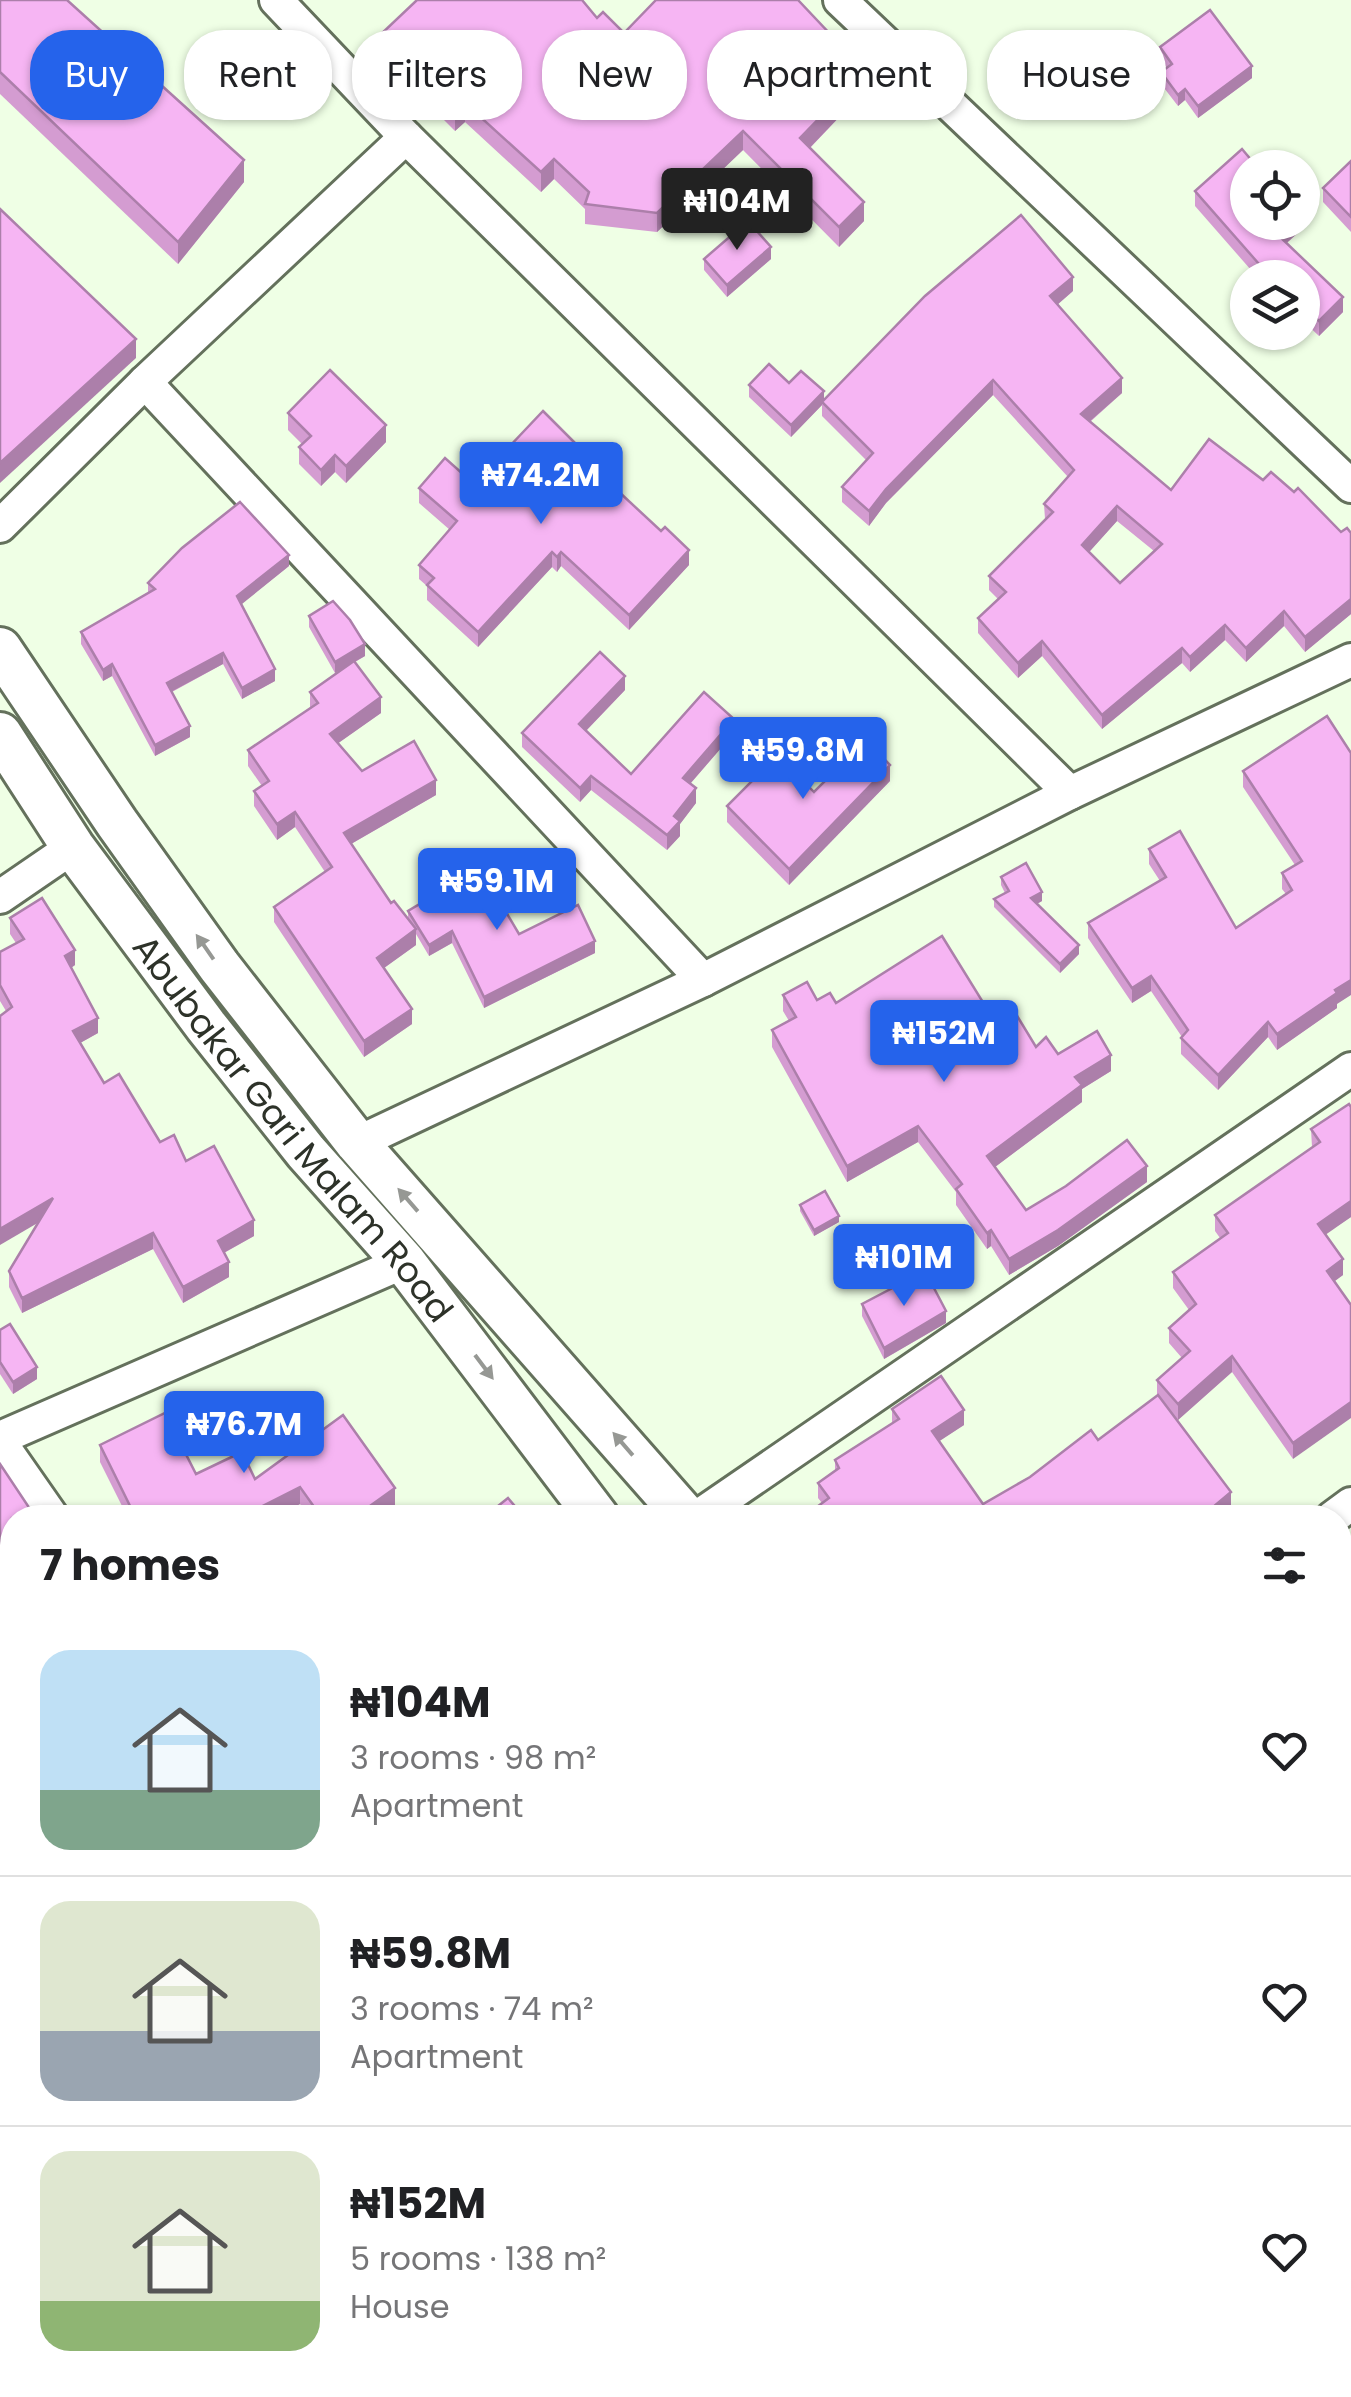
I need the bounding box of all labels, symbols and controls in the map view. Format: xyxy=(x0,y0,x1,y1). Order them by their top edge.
chip: Buy xyxy=(30,30,164,120)
chip: Rent xyxy=(184,30,332,120)
chip: Filters xyxy=(352,30,522,120)
chip: New xyxy=(542,30,687,120)
chip: Apartment xyxy=(707,30,967,120)
chip: House xyxy=(987,30,1166,120)
map controls xyxy=(1230,150,1320,350)
button: locate xyxy=(1230,150,1320,240)
pin: ₦104M xyxy=(667,168,807,253)
text: ₦104M xyxy=(683,178,791,223)
button: layers xyxy=(1230,260,1320,350)
pin: ₦74.2M xyxy=(460,442,622,527)
text: ₦74.2M xyxy=(482,452,600,497)
pin: ₦59.8M xyxy=(722,717,884,802)
text: ₦59.8M xyxy=(742,727,864,772)
pin: ₦59.1M xyxy=(416,848,578,933)
text: ₦59.1M xyxy=(440,858,554,903)
street label: Abubakar Gari Malam Road xyxy=(122,924,465,1332)
one-way arrow xyxy=(196,933,215,960)
pin: ₦152M xyxy=(874,1000,1014,1085)
text: ₦152M xyxy=(892,1010,996,1055)
one-way arrow xyxy=(398,1188,420,1213)
pin: ₦101M xyxy=(834,1224,974,1309)
text: ₦101M xyxy=(855,1234,953,1279)
one-way arrow xyxy=(473,1354,493,1380)
pin: ₦76.7M xyxy=(163,1391,325,1476)
text: ₦76.7M xyxy=(186,1401,302,1446)
one-way arrow xyxy=(612,1432,634,1457)
text: 7 homes xyxy=(40,1536,220,1595)
icon: filters xyxy=(1257,1538,1312,1593)
text: ₦104M xyxy=(350,1673,491,1732)
icon: home xyxy=(120,1690,240,1810)
icon: heart xyxy=(1257,1723,1312,1778)
text: 3 rooms · 98 m² xyxy=(350,1735,596,1780)
text: Apartment xyxy=(350,1783,523,1828)
text: ₦59.8M xyxy=(350,1924,511,1983)
icon: home xyxy=(120,1941,240,2061)
icon: heart xyxy=(1257,1974,1312,2029)
text: 3 rooms · 74 m² xyxy=(350,1986,594,2031)
text: Apartment xyxy=(350,2034,523,2079)
text: ₦152M xyxy=(350,2174,486,2233)
icon: home xyxy=(120,2191,240,2311)
icon: heart xyxy=(1257,2224,1312,2279)
text: 5 rooms · 138 m² xyxy=(350,2236,606,2281)
text: House xyxy=(350,2284,450,2329)

